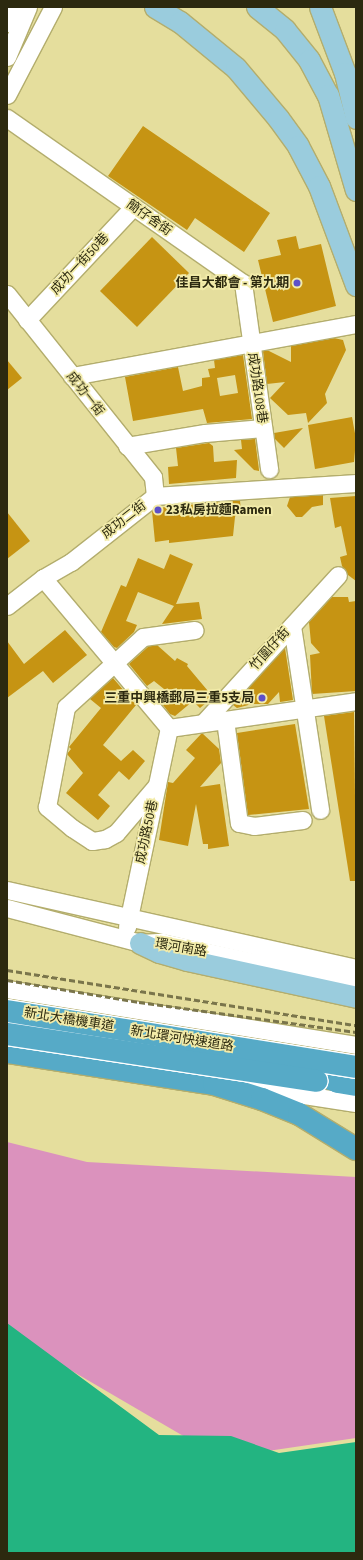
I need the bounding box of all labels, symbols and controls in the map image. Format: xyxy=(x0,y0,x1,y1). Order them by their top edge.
street label: 簡仔舍街 xyxy=(123,197,175,239)
street label: 成功一街50巷 xyxy=(48,230,112,298)
place label: 佳昌大都會 - 第九期 xyxy=(175,275,289,291)
marker: 佳昌大都會 - 第九期 xyxy=(292,278,302,288)
street label: 成功路108巷 xyxy=(244,352,270,424)
street label: 成功一街 xyxy=(63,369,107,419)
street label: 成功二街 xyxy=(99,498,149,542)
place label: 23私房拉麵Ramen xyxy=(166,502,272,518)
marker: 23私房拉麵Ramen xyxy=(153,505,163,515)
street label: 竹圍仔街 xyxy=(247,624,293,674)
place label: 三重中興橋郵局三重5支局 xyxy=(104,690,254,706)
marker: 三重中興橋郵局三重5支局 xyxy=(257,693,267,703)
street label: 成功路50巷 xyxy=(133,799,161,865)
street label: 環河南路 xyxy=(154,936,208,960)
street label: 新北大橋機車道 xyxy=(23,1005,115,1035)
street label: 新北環河快速道路 xyxy=(129,1023,235,1055)

